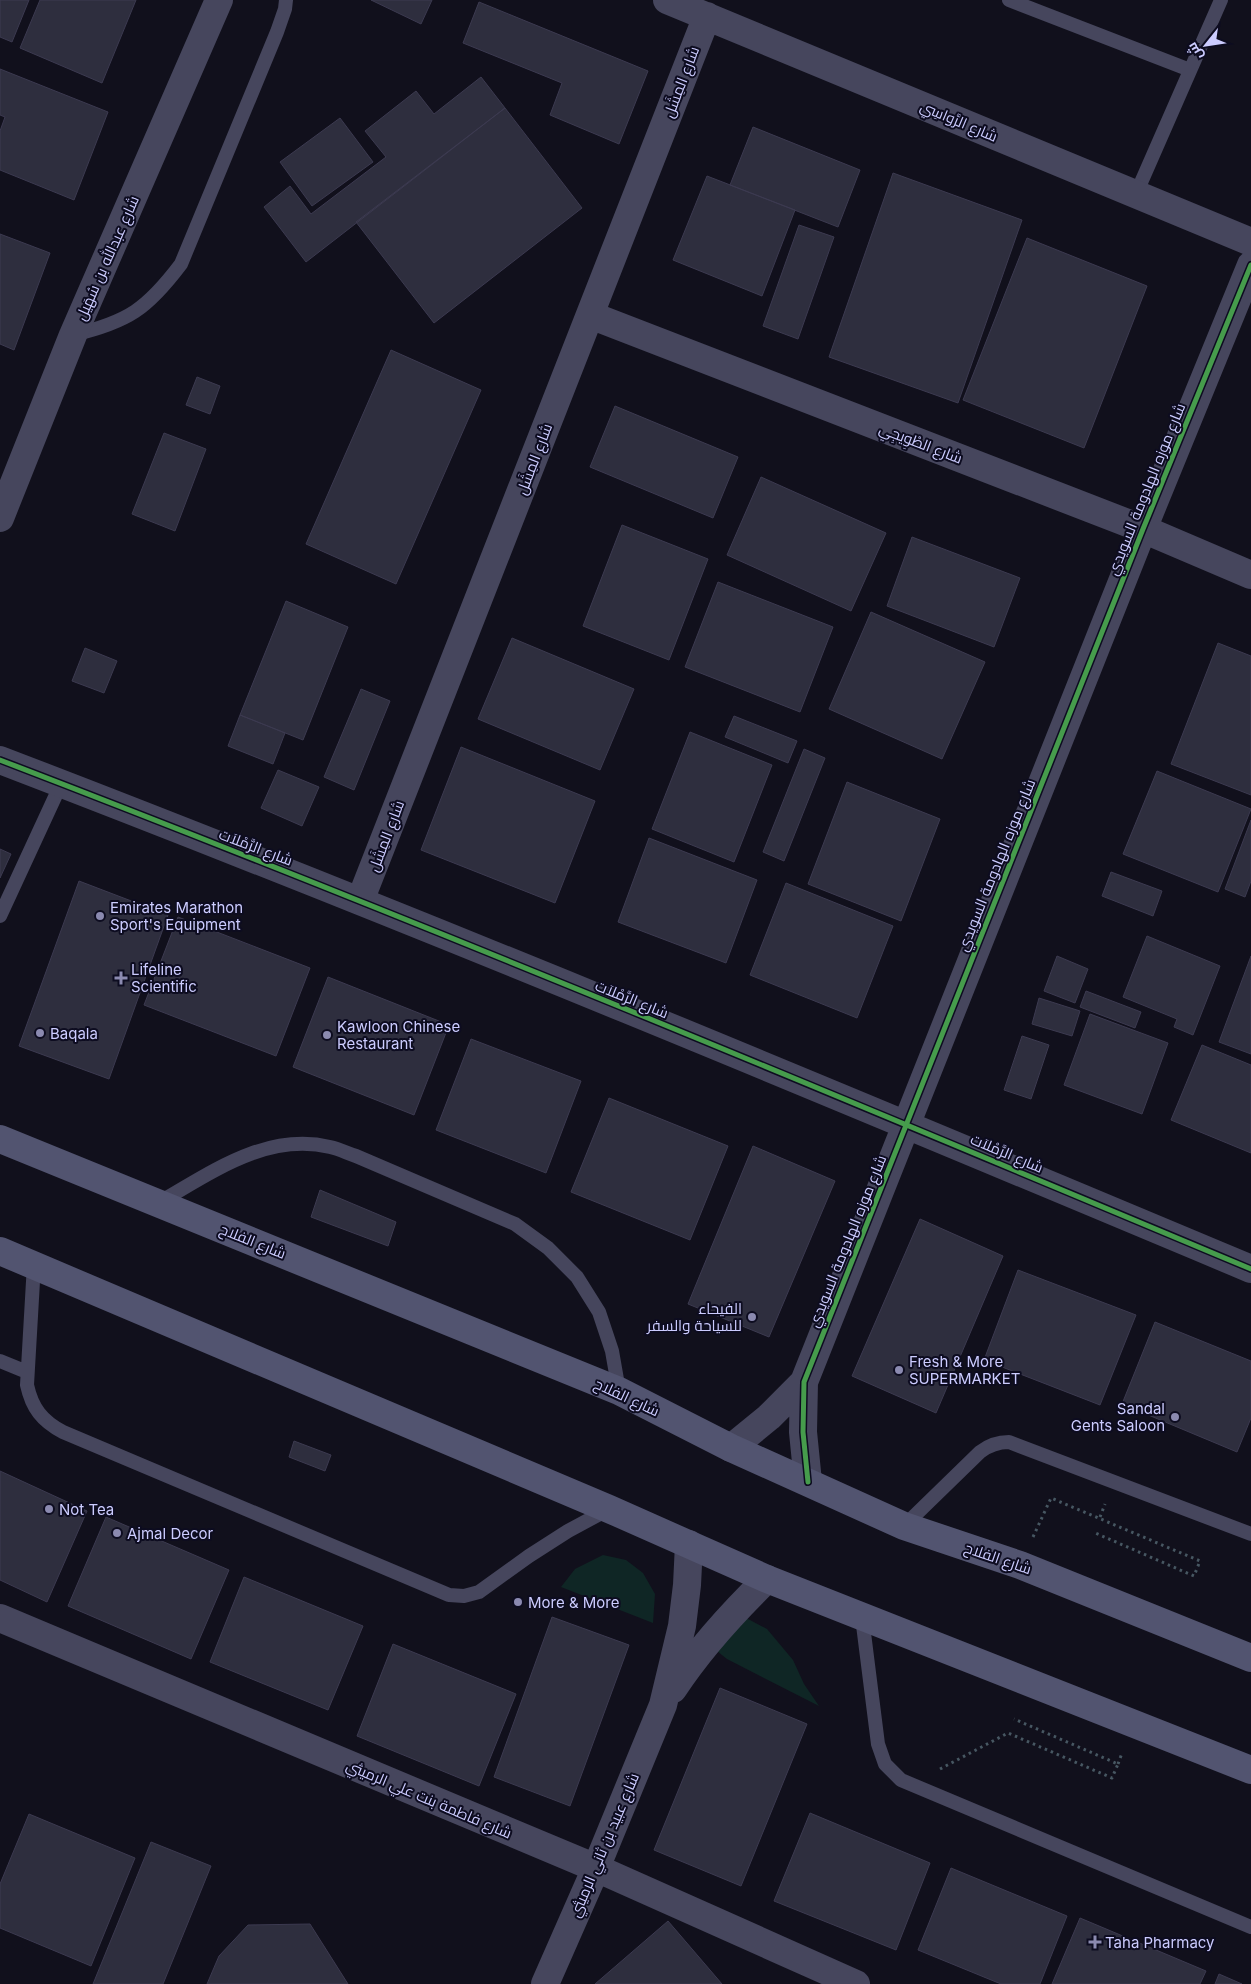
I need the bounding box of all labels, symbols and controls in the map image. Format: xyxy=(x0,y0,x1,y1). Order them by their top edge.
north arrow xyxy=(1181,20,1231,70)
text: ش xyxy=(1182,39,1207,64)
street label: شارع المِشَل xyxy=(659,44,705,121)
street label: شارع الرَّواسِي xyxy=(916,96,1001,149)
street label: شارع عبدالله بن سُهَيل xyxy=(71,193,145,324)
street label: شارع موزه الهادومة السويدي xyxy=(1103,400,1192,579)
street label: شارع الطْوِيجِي xyxy=(876,418,965,470)
street label: شارع المِشَل xyxy=(512,421,558,498)
street label: شارع موزه الهادومة السويدي xyxy=(953,776,1042,955)
street label: شارع المِشَل xyxy=(364,798,410,875)
street label: شارع الرَّمْلاَت xyxy=(216,824,296,872)
place label: Emirates Marathon Sport's Equipment xyxy=(110,898,243,934)
marker: Emirates Marathon Sport's Equipment xyxy=(94,910,106,922)
place label: Lifeline Scientific xyxy=(131,960,197,996)
marker: Lifeline Scientific xyxy=(115,972,127,984)
street label: شارع الرَّمْلاَت xyxy=(592,976,671,1024)
place label: Kawloon Chinese Restaurant xyxy=(337,1017,460,1053)
place label: Baqala xyxy=(50,1024,98,1043)
marker: Baqala xyxy=(34,1027,46,1039)
marker: Kawloon Chinese Restaurant xyxy=(321,1029,333,1041)
street label: شارع الرَّمْلاَت xyxy=(967,1129,1046,1179)
street label: شارع موزه الهادومة السويدي xyxy=(804,1152,893,1331)
street label: شارع الفلاح xyxy=(216,1219,289,1265)
place label: الفيحاء للسياحة والسفر xyxy=(646,1299,742,1335)
marker: الفيحاء للسياحة والسفر xyxy=(746,1311,758,1323)
place label: Fresh & More SUPERMARKET xyxy=(909,1352,1020,1388)
marker: Fresh & More SUPERMARKET xyxy=(893,1364,905,1376)
street label: شارع الفلاح xyxy=(591,1374,663,1422)
place label: Sandal Gents Saloon xyxy=(1071,1399,1165,1435)
marker: Sandal Gents Saloon xyxy=(1169,1411,1181,1423)
place label: Not Tea xyxy=(59,1500,114,1519)
marker: Not Tea xyxy=(43,1503,55,1515)
place label: Ajmal Decor xyxy=(127,1524,214,1543)
marker: Ajmal Decor xyxy=(111,1527,123,1539)
street label: شارع الفلاح xyxy=(961,1538,1034,1580)
place label: More & More xyxy=(528,1593,619,1612)
marker: More & More xyxy=(512,1596,524,1608)
street label: شارع فاطمة بنت علي الرميثي xyxy=(342,1755,515,1845)
street label: شارع عبيد بن ثاني الرميثي xyxy=(565,1770,646,1921)
place label: Taha Pharmacy xyxy=(1105,1933,1215,1952)
marker: Taha Pharmacy xyxy=(1089,1936,1101,1948)

